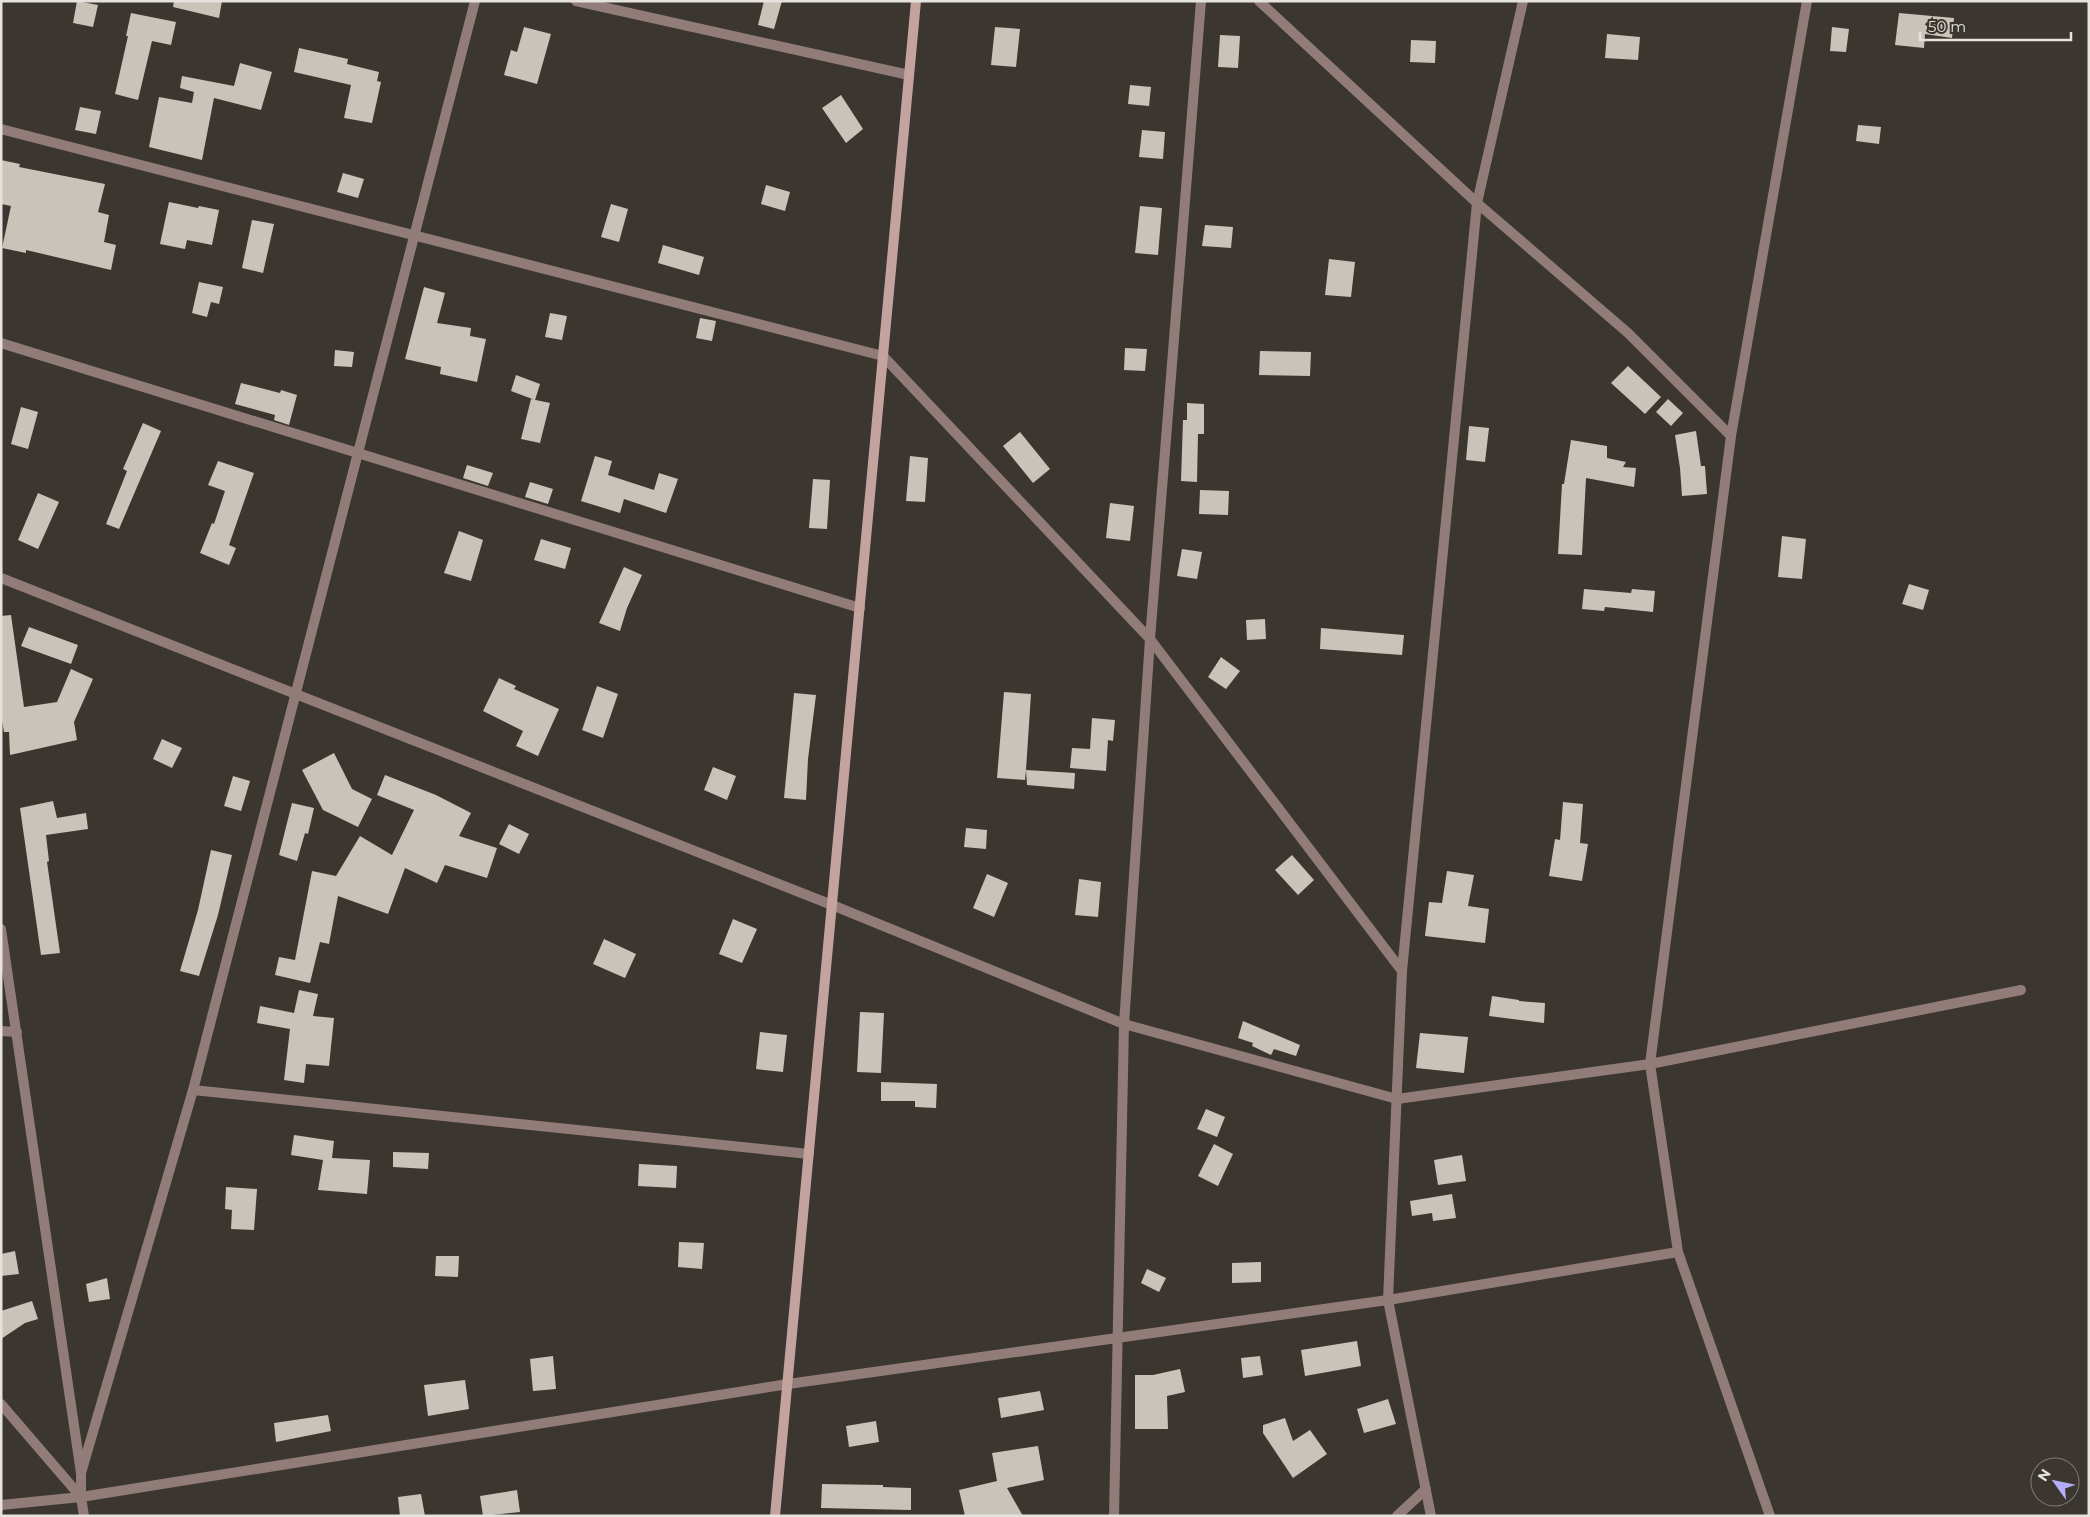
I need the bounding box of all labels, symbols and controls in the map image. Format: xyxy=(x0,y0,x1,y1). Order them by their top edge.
scale bar xyxy=(1920,10,2071,42)
text: 50 m xyxy=(1928,17,1966,36)
north arrow xyxy=(2030,1457,2080,1507)
text: N xyxy=(2033,1465,2055,1485)

